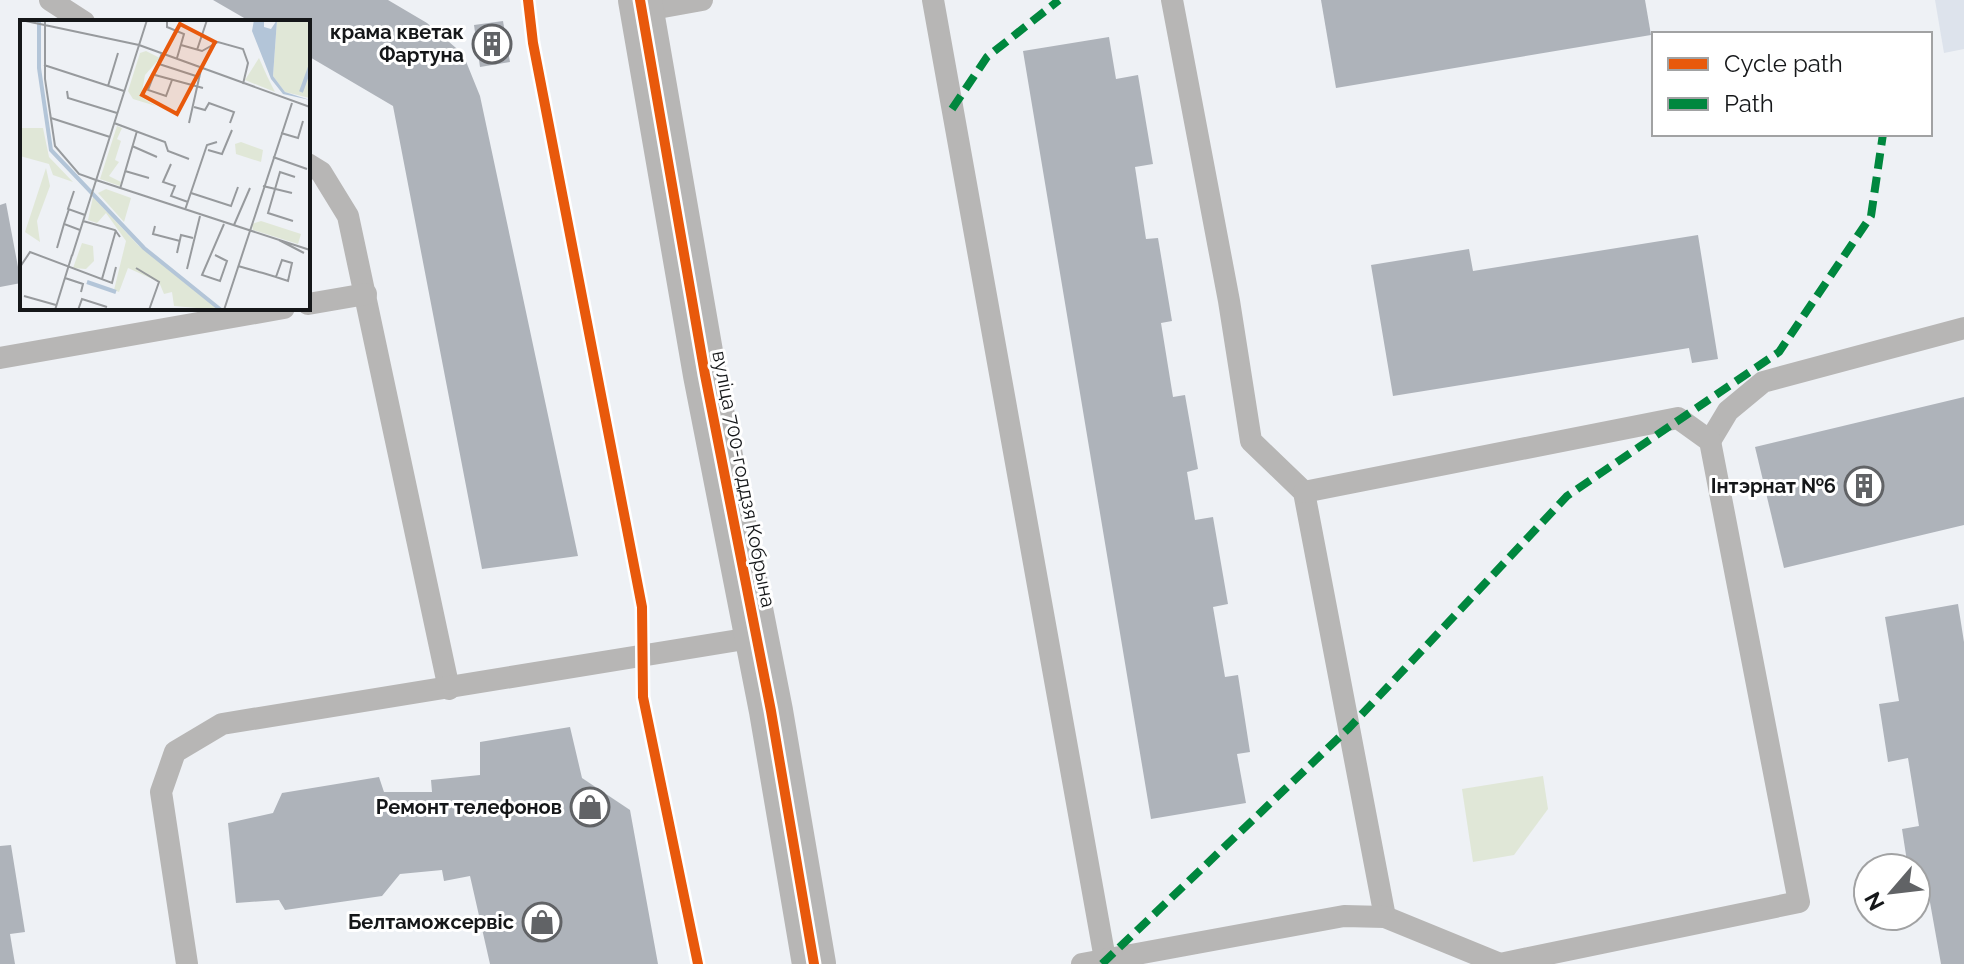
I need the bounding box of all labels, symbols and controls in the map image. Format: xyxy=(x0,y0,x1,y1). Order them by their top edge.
inset map xyxy=(20,20,310,310)
place label: крама кветак Фартуна xyxy=(330,20,464,67)
building icon: крама кветак Фартуна xyxy=(471,23,513,65)
legend xyxy=(1652,32,1932,136)
text: Cycle path xyxy=(1724,49,1843,78)
text: Path xyxy=(1724,89,1774,118)
street label: вуліца 700-годдзя Кобрына xyxy=(707,349,781,609)
building icon: Інтэрнат №6 xyxy=(1843,465,1885,507)
place label: Інтэрнат №6 xyxy=(1711,474,1836,498)
shop icon: Ремонт телефонов xyxy=(569,786,611,828)
place label: Ремонт телефонов xyxy=(376,795,562,819)
north arrow xyxy=(1852,852,1932,932)
text: N xyxy=(1859,888,1890,915)
shop icon: Белтаможсервіс xyxy=(521,901,563,943)
place label: Белтаможсервіс xyxy=(348,910,514,934)

